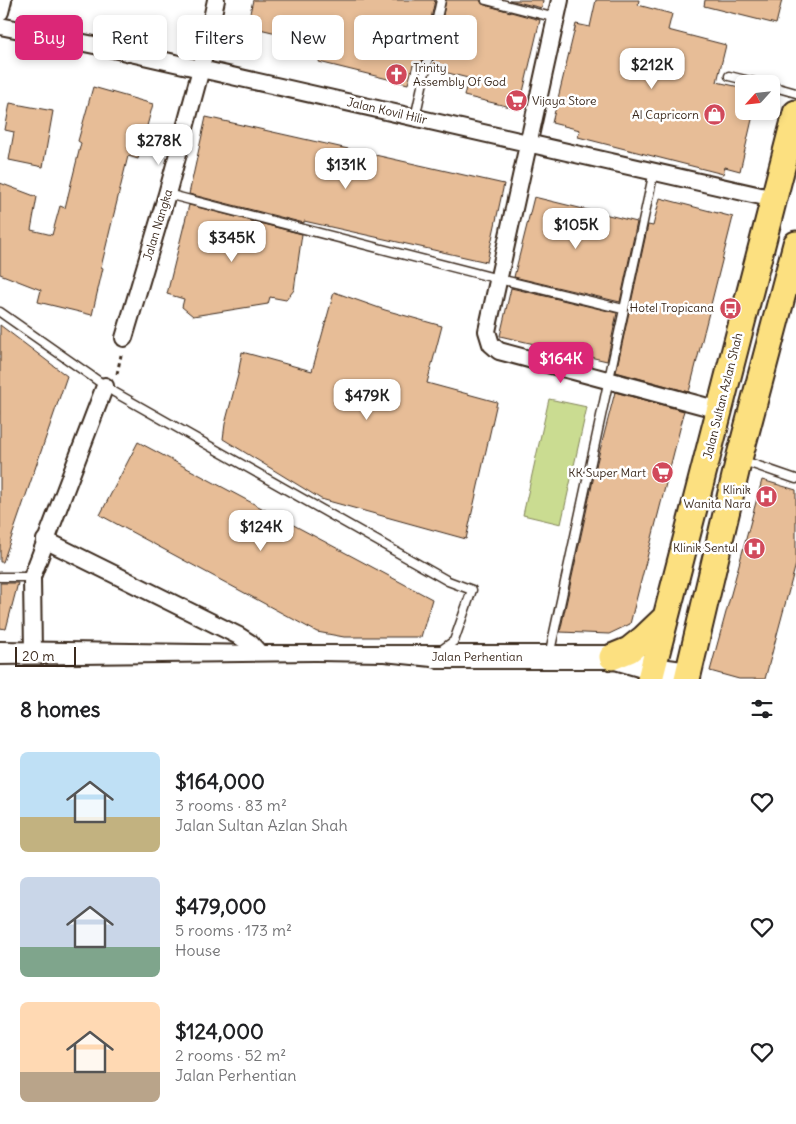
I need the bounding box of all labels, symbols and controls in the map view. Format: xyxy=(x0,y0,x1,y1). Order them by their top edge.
chip: Buy xyxy=(15,15,83,60)
chip: Rent xyxy=(93,15,167,60)
chip: Filters xyxy=(177,15,262,60)
chip: New xyxy=(272,15,344,60)
chip: Apartment xyxy=(354,15,477,60)
pin: $212K xyxy=(617,48,687,90)
text: $212K xyxy=(631,54,673,74)
place label: Trinity Assembly Of God xyxy=(413,60,506,89)
church icon: Trinity Assembly Of God xyxy=(385,63,409,87)
north arrow xyxy=(735,75,780,120)
map controls xyxy=(735,75,780,120)
supermarket icon: Vijaya Store xyxy=(504,89,528,113)
place label: Vijaya Store xyxy=(532,93,596,108)
street label: Jalan Kovil Hilir xyxy=(346,94,429,127)
shop icon: Al Capricorn xyxy=(703,103,727,127)
place label: Al Capricorn xyxy=(632,107,699,122)
pin: $278K xyxy=(124,124,194,166)
text: $278K xyxy=(137,130,181,150)
pin: $131K xyxy=(311,148,381,190)
text: $131K xyxy=(326,154,366,174)
street label: Jalan Nangka xyxy=(140,187,176,262)
pin: $105K xyxy=(541,208,611,250)
text: $105K xyxy=(554,214,598,234)
pin: $345K xyxy=(197,220,267,263)
text: $345K xyxy=(209,227,255,247)
bus stop icon: Hotel Tropicana xyxy=(718,296,742,320)
place label: Hotel Tropicana xyxy=(630,300,714,315)
street label: Jalan Sultan Azlan Shah xyxy=(700,331,745,461)
pin: $164K xyxy=(526,342,596,384)
text: $164K xyxy=(539,348,583,368)
pin: $479K xyxy=(332,378,402,421)
text: $479K xyxy=(345,385,389,405)
supermarket icon: KK Super Mart xyxy=(650,461,674,485)
place label: KK Super Mart xyxy=(568,465,646,480)
place label: Klinik Wanita Nara xyxy=(684,482,751,511)
hospital icon: Klinik Wanita Nara xyxy=(755,485,779,509)
pin: $124K xyxy=(226,510,296,552)
text: $124K xyxy=(240,516,282,536)
hospital icon: Klinik Sentul xyxy=(742,536,766,560)
place label: Klinik Sentul xyxy=(673,540,738,555)
scale bar xyxy=(15,644,76,667)
text: 20 m xyxy=(22,647,55,665)
street label: Jalan Perhentian xyxy=(431,649,523,664)
icon: filters xyxy=(748,695,776,723)
text: 8 homes xyxy=(20,696,100,723)
text: $164,000 xyxy=(175,768,265,795)
icon: home xyxy=(60,772,120,832)
icon: heart xyxy=(748,788,776,816)
text: 3 rooms · 83 m² xyxy=(175,795,287,815)
text: Jalan Sultan Azlan Shah xyxy=(175,815,348,835)
text: $479,000 xyxy=(175,893,266,920)
icon: home xyxy=(60,897,120,957)
icon: heart xyxy=(748,913,776,941)
text: 5 rooms · 173 m² xyxy=(175,920,292,940)
text: House xyxy=(175,940,221,960)
text: $124,000 xyxy=(175,1018,264,1045)
icon: home xyxy=(60,1022,120,1082)
icon: heart xyxy=(748,1038,776,1066)
text: 2 rooms · 52 m² xyxy=(175,1045,286,1065)
text: Jalan Perhentian xyxy=(175,1065,297,1085)

